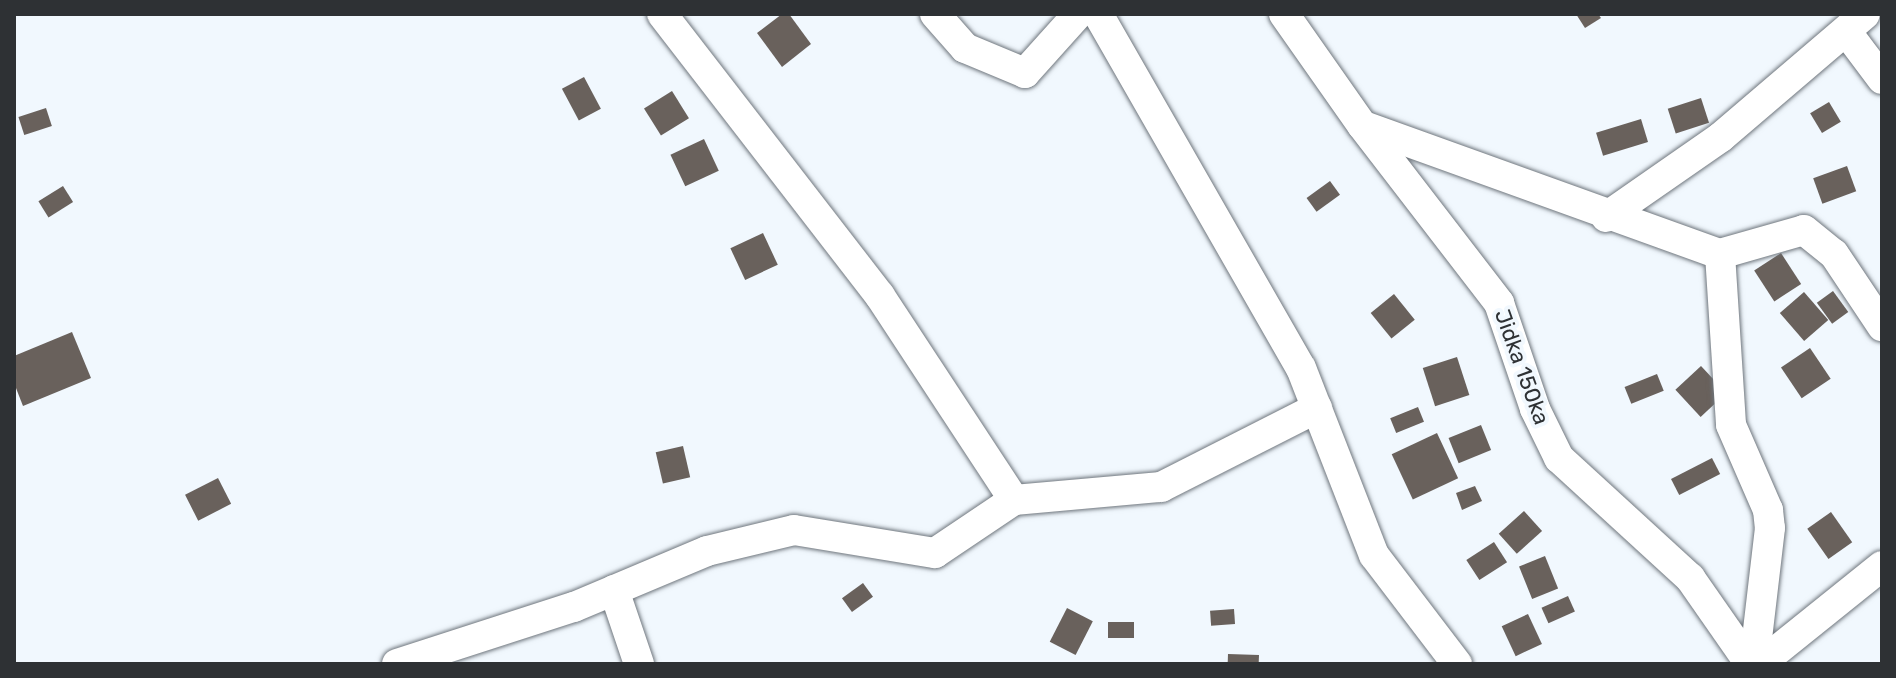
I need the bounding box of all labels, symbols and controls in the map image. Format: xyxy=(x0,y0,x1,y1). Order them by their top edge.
street label: Jidka 150ka xyxy=(1489,306,1555,428)

